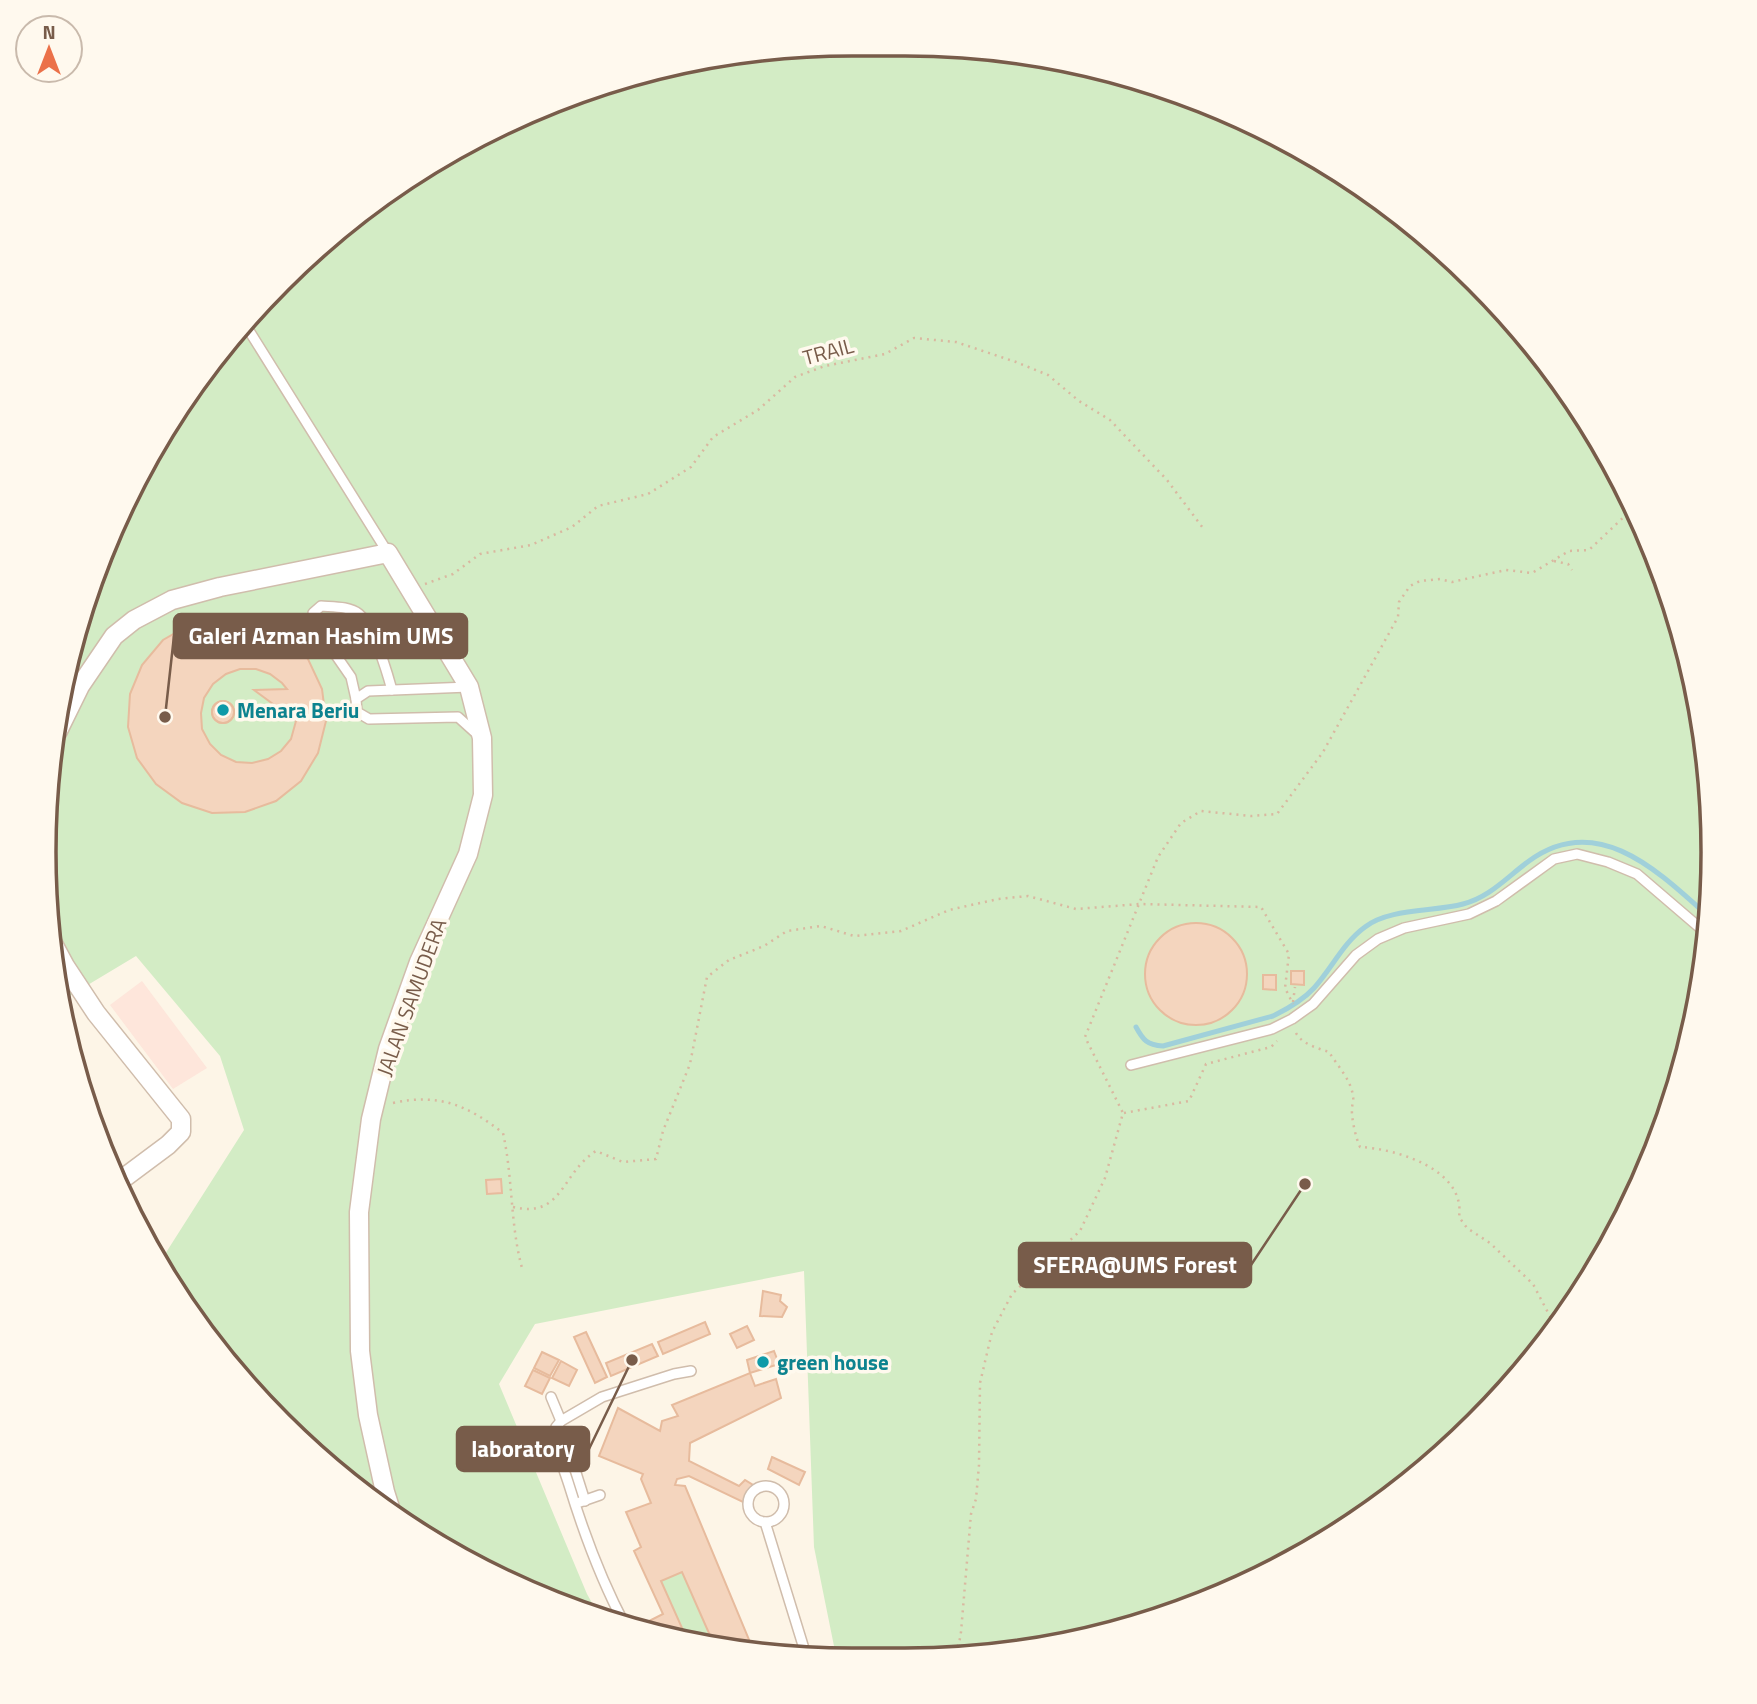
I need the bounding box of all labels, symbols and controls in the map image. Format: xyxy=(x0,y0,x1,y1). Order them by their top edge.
north arrow xyxy=(14,14,84,84)
text: N xyxy=(42,17,56,46)
street label: TRAIL xyxy=(799,329,857,373)
callout: Galeri Azman Hashim UMS xyxy=(174,614,467,658)
text: Galeri Azman Hashim UMS xyxy=(189,618,453,653)
place label: Menara Beriu xyxy=(237,694,359,726)
marker: Menara Beriu xyxy=(215,702,231,718)
street label: JALAN SAMUDERA xyxy=(368,913,454,1080)
callout: SFERA@UMS Forest xyxy=(1019,1243,1251,1287)
text: SFERA@UMS Forest xyxy=(1033,1247,1237,1282)
place label: green house xyxy=(777,1346,889,1378)
marker: green house xyxy=(755,1354,771,1370)
callout: laboratory xyxy=(457,1427,589,1471)
text: laboratory xyxy=(471,1431,575,1466)

